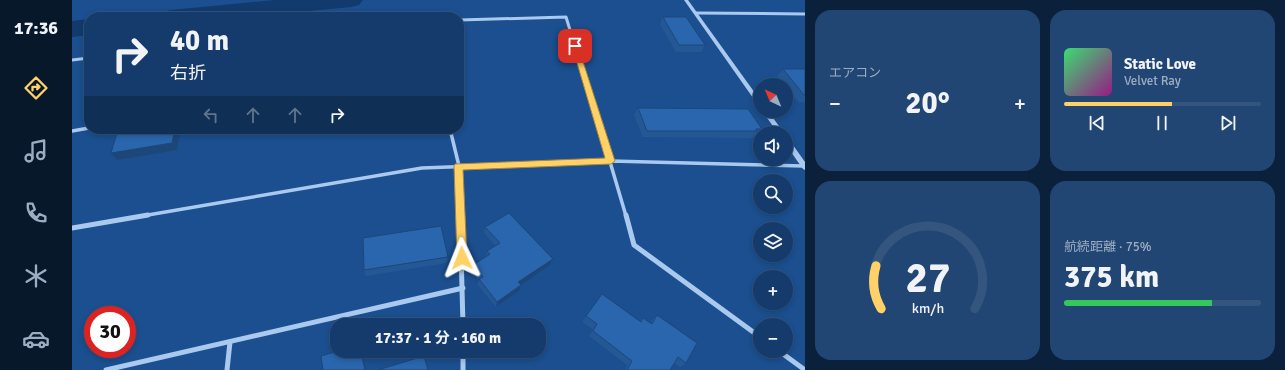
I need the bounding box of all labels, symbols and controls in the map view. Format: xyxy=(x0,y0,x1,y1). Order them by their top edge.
text: 17:36 xyxy=(14,17,58,39)
text: 40 m xyxy=(170,24,229,58)
icon: right xyxy=(104,28,156,80)
pin xyxy=(558,29,592,63)
icon: arrive xyxy=(564,35,586,57)
text: Static Love xyxy=(1124,55,1196,73)
text: 右折 xyxy=(170,62,206,84)
text: エアコン xyxy=(829,65,881,81)
text: Velvet Ray xyxy=(1124,73,1181,89)
icon: directions xyxy=(22,74,50,102)
north arrow xyxy=(753,78,793,118)
map controls xyxy=(753,78,793,358)
text: 20° xyxy=(905,85,950,122)
text: − xyxy=(829,90,841,117)
text: + xyxy=(1014,90,1026,117)
icon: left xyxy=(200,104,222,126)
icon: ahead xyxy=(242,104,264,126)
icon: ahead xyxy=(284,104,306,126)
icon: right xyxy=(326,104,348,126)
icon: previous xyxy=(1086,112,1108,134)
icon: pause xyxy=(1151,112,1173,134)
icon: next xyxy=(1217,112,1239,134)
button: sound xyxy=(753,126,793,166)
icon: music xyxy=(22,137,50,165)
button: search xyxy=(753,174,793,214)
icon: phone xyxy=(22,199,50,227)
button: layers xyxy=(753,222,793,262)
position arrow xyxy=(441,237,483,279)
text: 航続距離 · 75% xyxy=(1064,239,1152,255)
text: 27 xyxy=(905,252,950,303)
text: 375 km xyxy=(1064,259,1159,296)
icon: climate xyxy=(22,262,50,290)
button: + xyxy=(753,270,793,310)
text: km/h xyxy=(911,299,944,316)
speed limit sign: 30 xyxy=(84,306,136,358)
button: − xyxy=(753,318,793,358)
icon: car xyxy=(22,325,50,353)
text: 17:37 · 1 分 · 160 m xyxy=(375,329,501,347)

